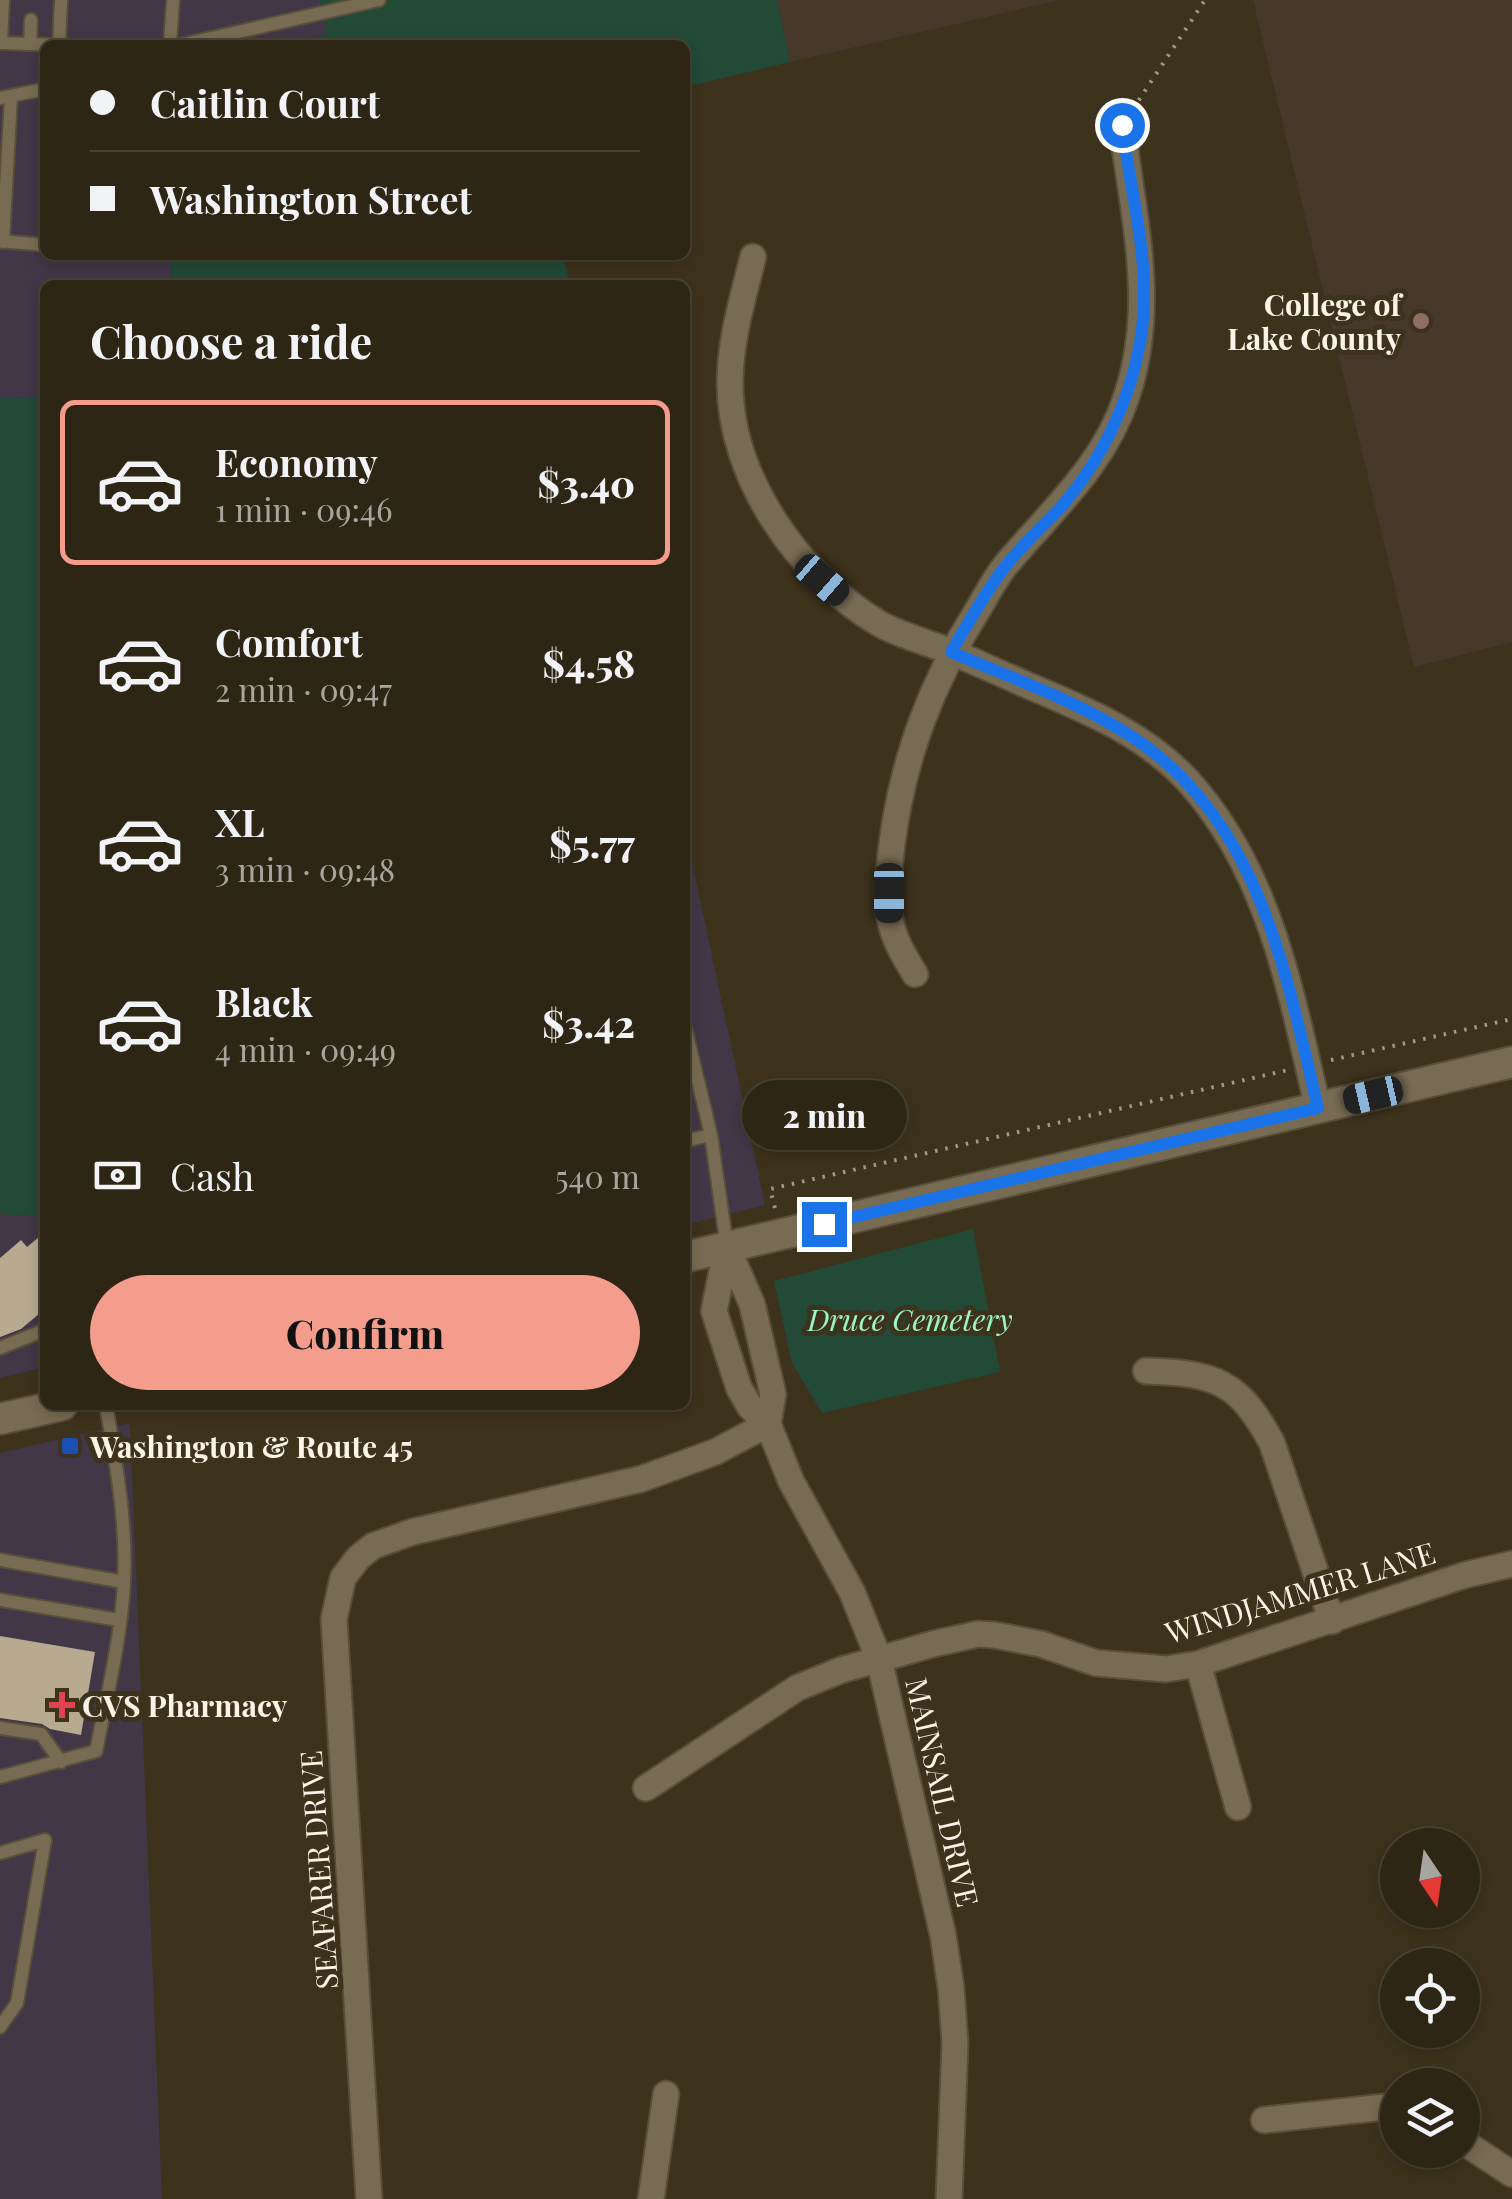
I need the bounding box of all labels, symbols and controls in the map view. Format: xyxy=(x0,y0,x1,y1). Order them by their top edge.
text: Caitlin Court xyxy=(150,77,380,128)
route start xyxy=(1100,103,1145,148)
text: Washington Street xyxy=(150,173,472,224)
place label: College of Lake County xyxy=(1227,284,1403,358)
text: Choose a ride xyxy=(90,310,372,370)
marker: College of Lake County xyxy=(1410,310,1432,332)
text: Economy xyxy=(215,436,378,487)
icon: car xyxy=(95,438,185,528)
text: $3.40 xyxy=(538,457,635,508)
text: 1 min · 09:46 xyxy=(215,487,392,530)
car xyxy=(790,549,854,611)
text: Comfort xyxy=(215,616,363,667)
icon: car xyxy=(95,618,185,708)
text: $4.58 xyxy=(542,637,635,688)
text: 2 min · 09:47 xyxy=(215,667,392,710)
text: XL xyxy=(215,796,264,847)
icon: car xyxy=(95,798,185,888)
text: $5.77 xyxy=(549,817,635,868)
text: 3 min · 09:48 xyxy=(215,847,395,890)
car xyxy=(874,863,904,923)
text: Black xyxy=(215,976,313,1027)
icon: car xyxy=(95,978,185,1068)
text: $3.42 xyxy=(542,997,635,1048)
text: 4 min · 09:49 xyxy=(215,1027,396,1070)
car xyxy=(1340,1074,1406,1116)
callout: 2 min xyxy=(742,1079,906,1149)
text: 2 min xyxy=(783,1093,866,1136)
icon: cash xyxy=(90,1148,145,1203)
text: Cash xyxy=(170,1150,254,1201)
text: 540 m xyxy=(555,1154,640,1197)
route end xyxy=(802,1202,847,1247)
button: Confirm xyxy=(90,1275,640,1390)
park label: Druce Cemetery xyxy=(806,1299,1013,1339)
place label: Washington & Route 45 xyxy=(89,1426,413,1466)
marker: Washington & Route 45 xyxy=(59,1435,81,1457)
street label: WINDJAMMER LANE xyxy=(1159,1532,1440,1652)
street label: MAINSAIL DRIVE xyxy=(897,1674,989,1910)
place label: CVS Pharmacy xyxy=(82,1685,288,1725)
marker: CVS Pharmacy xyxy=(51,1694,73,1716)
street label: SEAFARER DRIVE xyxy=(290,1749,346,1991)
north arrow xyxy=(1380,1828,1480,1928)
map controls xyxy=(1380,1828,1480,2168)
button: locate xyxy=(1380,1948,1480,2048)
button: layers xyxy=(1380,2068,1480,2168)

